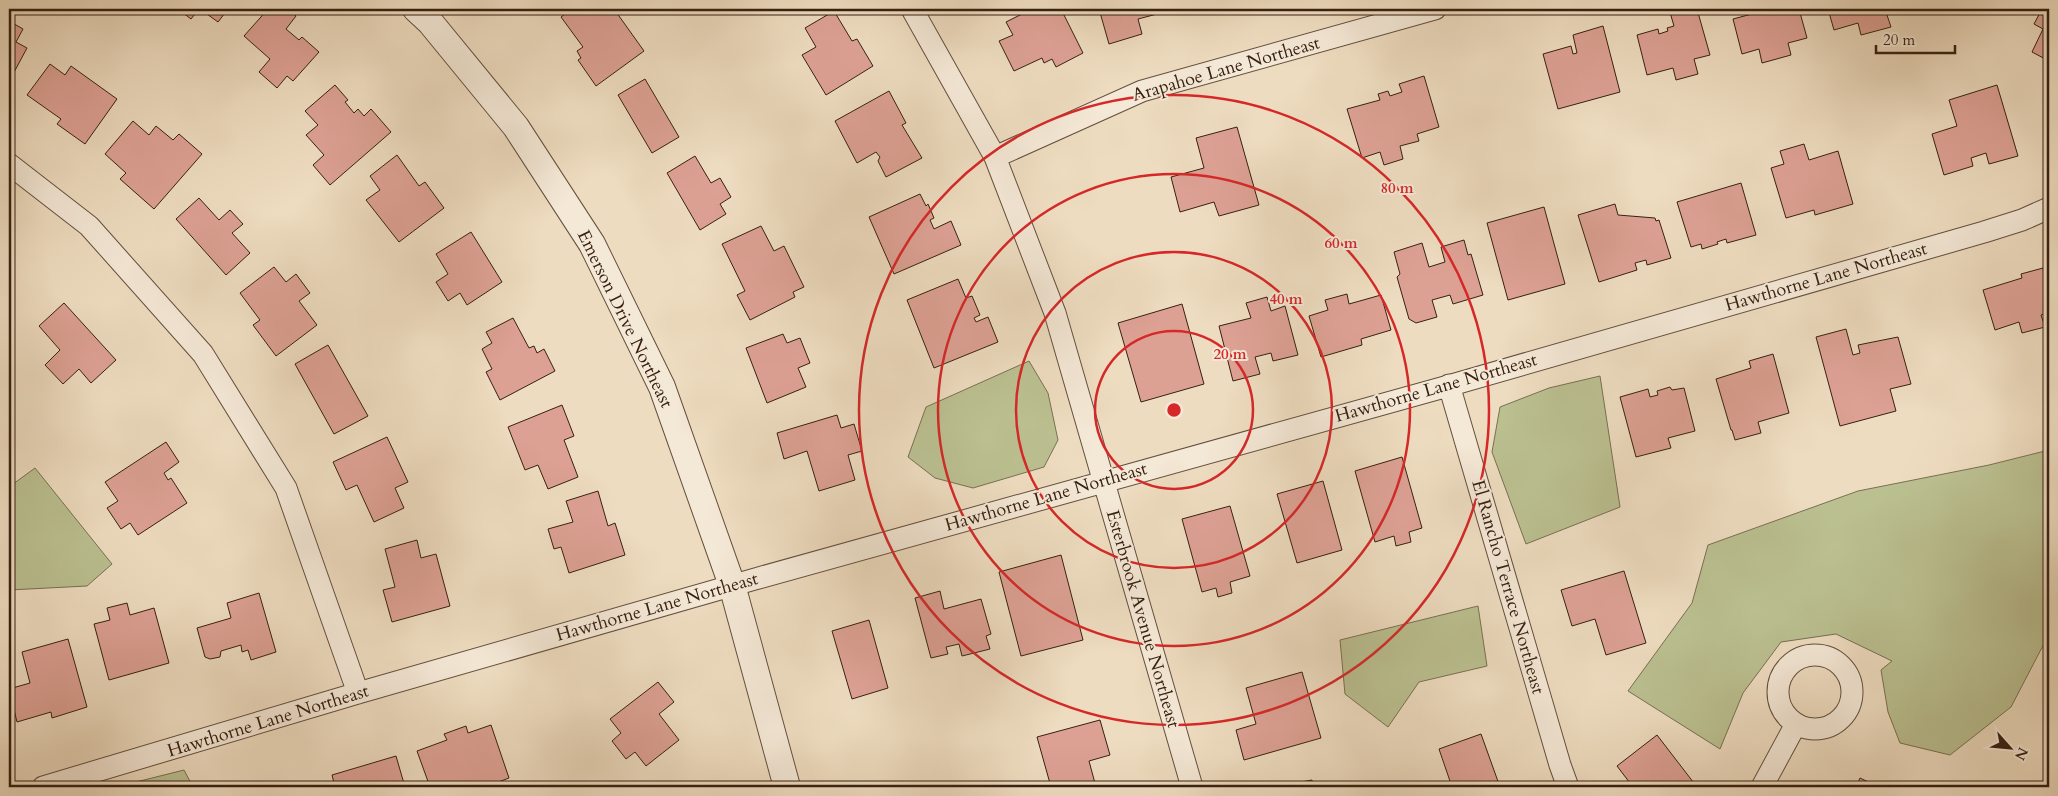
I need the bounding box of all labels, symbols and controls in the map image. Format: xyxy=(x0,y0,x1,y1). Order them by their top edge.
scale bar xyxy=(1876,22,1954,54)
street label: Arapahoe Lane Northeast xyxy=(1129,30,1323,108)
text: 20 m xyxy=(1883,30,1915,50)
text: 80 m xyxy=(1380,178,1414,198)
street label: Emerson Drive Northeast xyxy=(571,226,679,412)
text: 60 m xyxy=(1324,233,1358,253)
street label: Hawthorne Lane Northeast xyxy=(1722,236,1930,318)
text: 40 m xyxy=(1269,289,1303,309)
text: 20 m xyxy=(1213,344,1247,364)
street label: Hawthorne Lane Northeast xyxy=(1332,347,1540,429)
centre of rings xyxy=(1165,401,1183,419)
street label: Hawthorne Lane Northeast xyxy=(942,456,1150,538)
street label: El Rancho Terrace Northeast xyxy=(1465,477,1551,697)
street label: Esterbrook Avenue Northeast xyxy=(1100,507,1186,731)
street label: Hawthorne Lane Northeast xyxy=(553,566,761,648)
street label: Hawthorne Lane Northeast xyxy=(164,678,372,764)
north arrow xyxy=(1986,724,2036,774)
text: N xyxy=(2010,744,2032,763)

